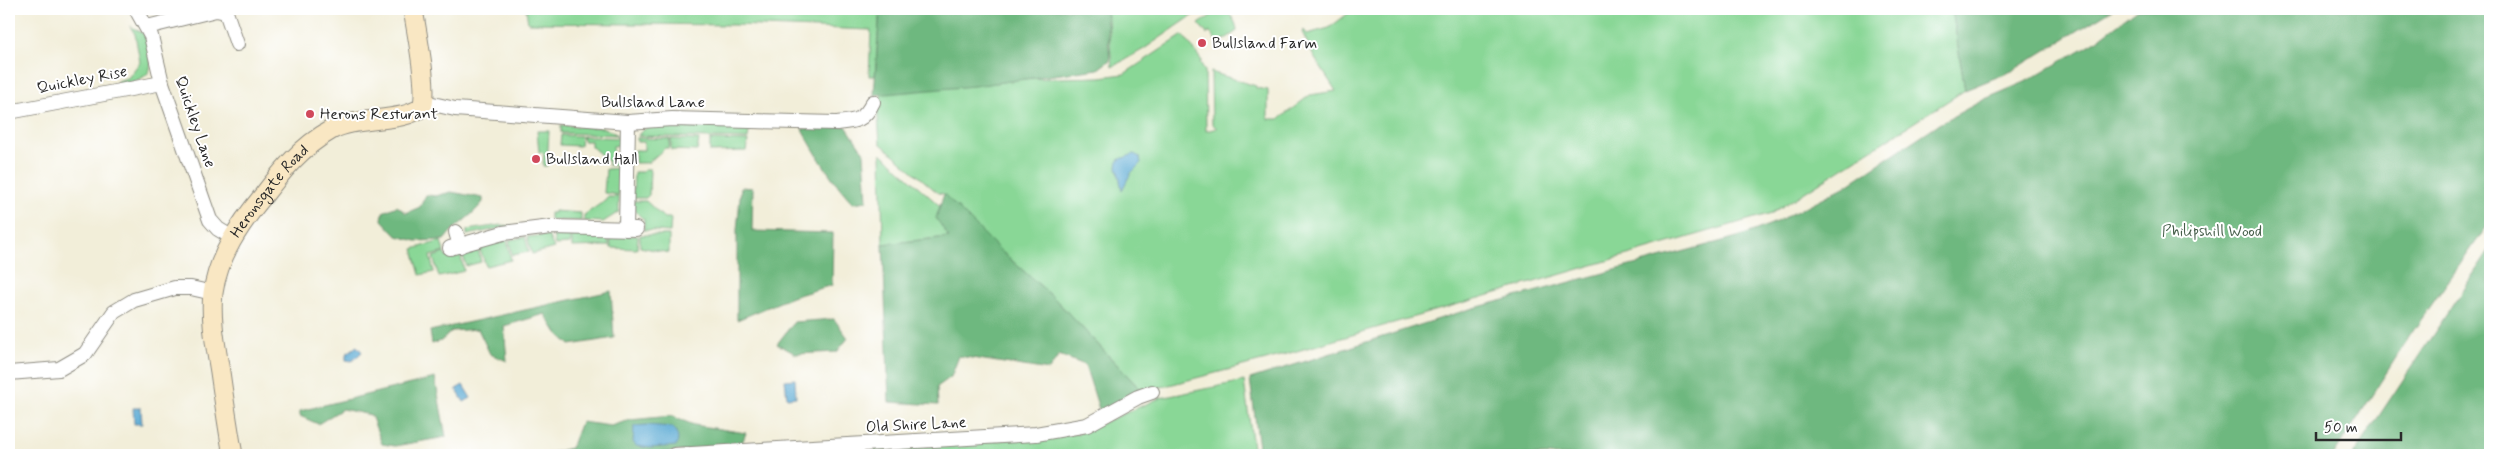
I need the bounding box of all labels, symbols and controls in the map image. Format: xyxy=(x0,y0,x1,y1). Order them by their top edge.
place label: Bullsland Farm xyxy=(1212,33,1317,54)
marker: Bullsland Farm xyxy=(1196,37,1208,49)
street label: Quickley Rise xyxy=(35,61,129,99)
street label: Quickley Lane xyxy=(170,73,220,171)
street label: Bullsland Lane xyxy=(601,92,705,113)
place label: Herons Resturant xyxy=(320,104,439,125)
marker: Herons Resturant xyxy=(304,108,316,120)
street label: Heronsgate Road xyxy=(225,140,313,242)
place label: Bullsland Hall xyxy=(546,149,638,170)
marker: Bullsland Hall xyxy=(530,153,542,165)
park label: Philipshill Wood xyxy=(2162,221,2262,242)
scale bar xyxy=(2316,409,2402,441)
street label: Old Shire Lane xyxy=(865,412,967,438)
text: 50 m xyxy=(2324,418,2358,438)

